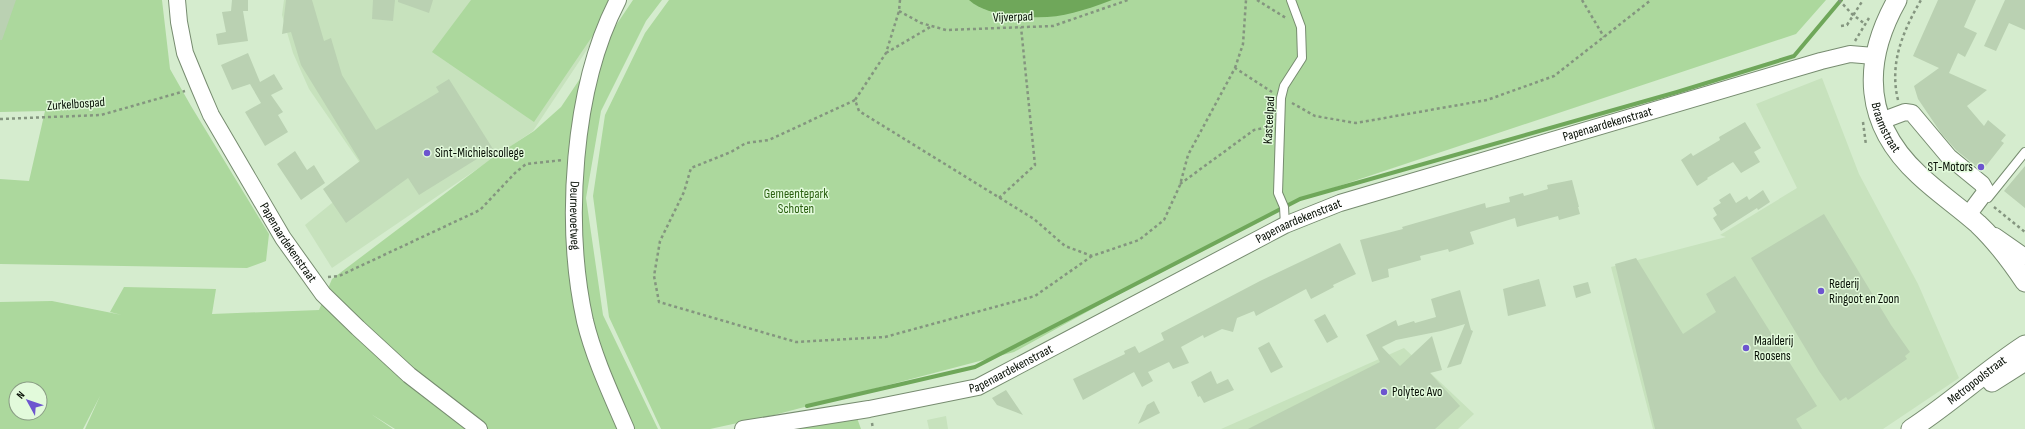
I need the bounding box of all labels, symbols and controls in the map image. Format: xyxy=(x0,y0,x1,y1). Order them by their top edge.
street label: Vijverpad xyxy=(993,8,1033,26)
street label: Zurkelbospad xyxy=(46,94,106,114)
street label: Kasteelpad xyxy=(1260,96,1278,144)
street label: Braamstraat xyxy=(1868,101,1904,156)
street label: Papenaardekenstraat xyxy=(1561,103,1654,145)
place label: Sint-Michielscollege xyxy=(435,145,524,161)
marker: Sint-Michielscollege xyxy=(422,148,432,158)
place label: ST-Motors xyxy=(1928,159,1973,175)
marker: ST-Motors xyxy=(1976,162,1986,172)
street label: Deurnevoetweg xyxy=(566,181,583,250)
park label: Gemeentepark Schoten xyxy=(764,186,828,217)
street label: Papenaardekenstraat xyxy=(1253,195,1344,247)
street label: Papenaardekenstraat xyxy=(256,200,320,286)
place label: Rederij Ringoot en Zoon xyxy=(1829,276,1899,307)
marker: Rederij Ringoot en Zoon xyxy=(1816,286,1826,296)
place label: Maalderij Roosens xyxy=(1754,333,1793,364)
street label: Papenaardekenstraat xyxy=(968,341,1056,397)
marker: Maalderij Roosens xyxy=(1741,343,1751,353)
street label: Metropoolstraat xyxy=(1944,352,2010,408)
north arrow xyxy=(8,381,48,421)
place label: Polytec Avo xyxy=(1392,384,1443,400)
marker: Polytec Avo xyxy=(1379,387,1389,397)
text: N xyxy=(14,388,28,401)

